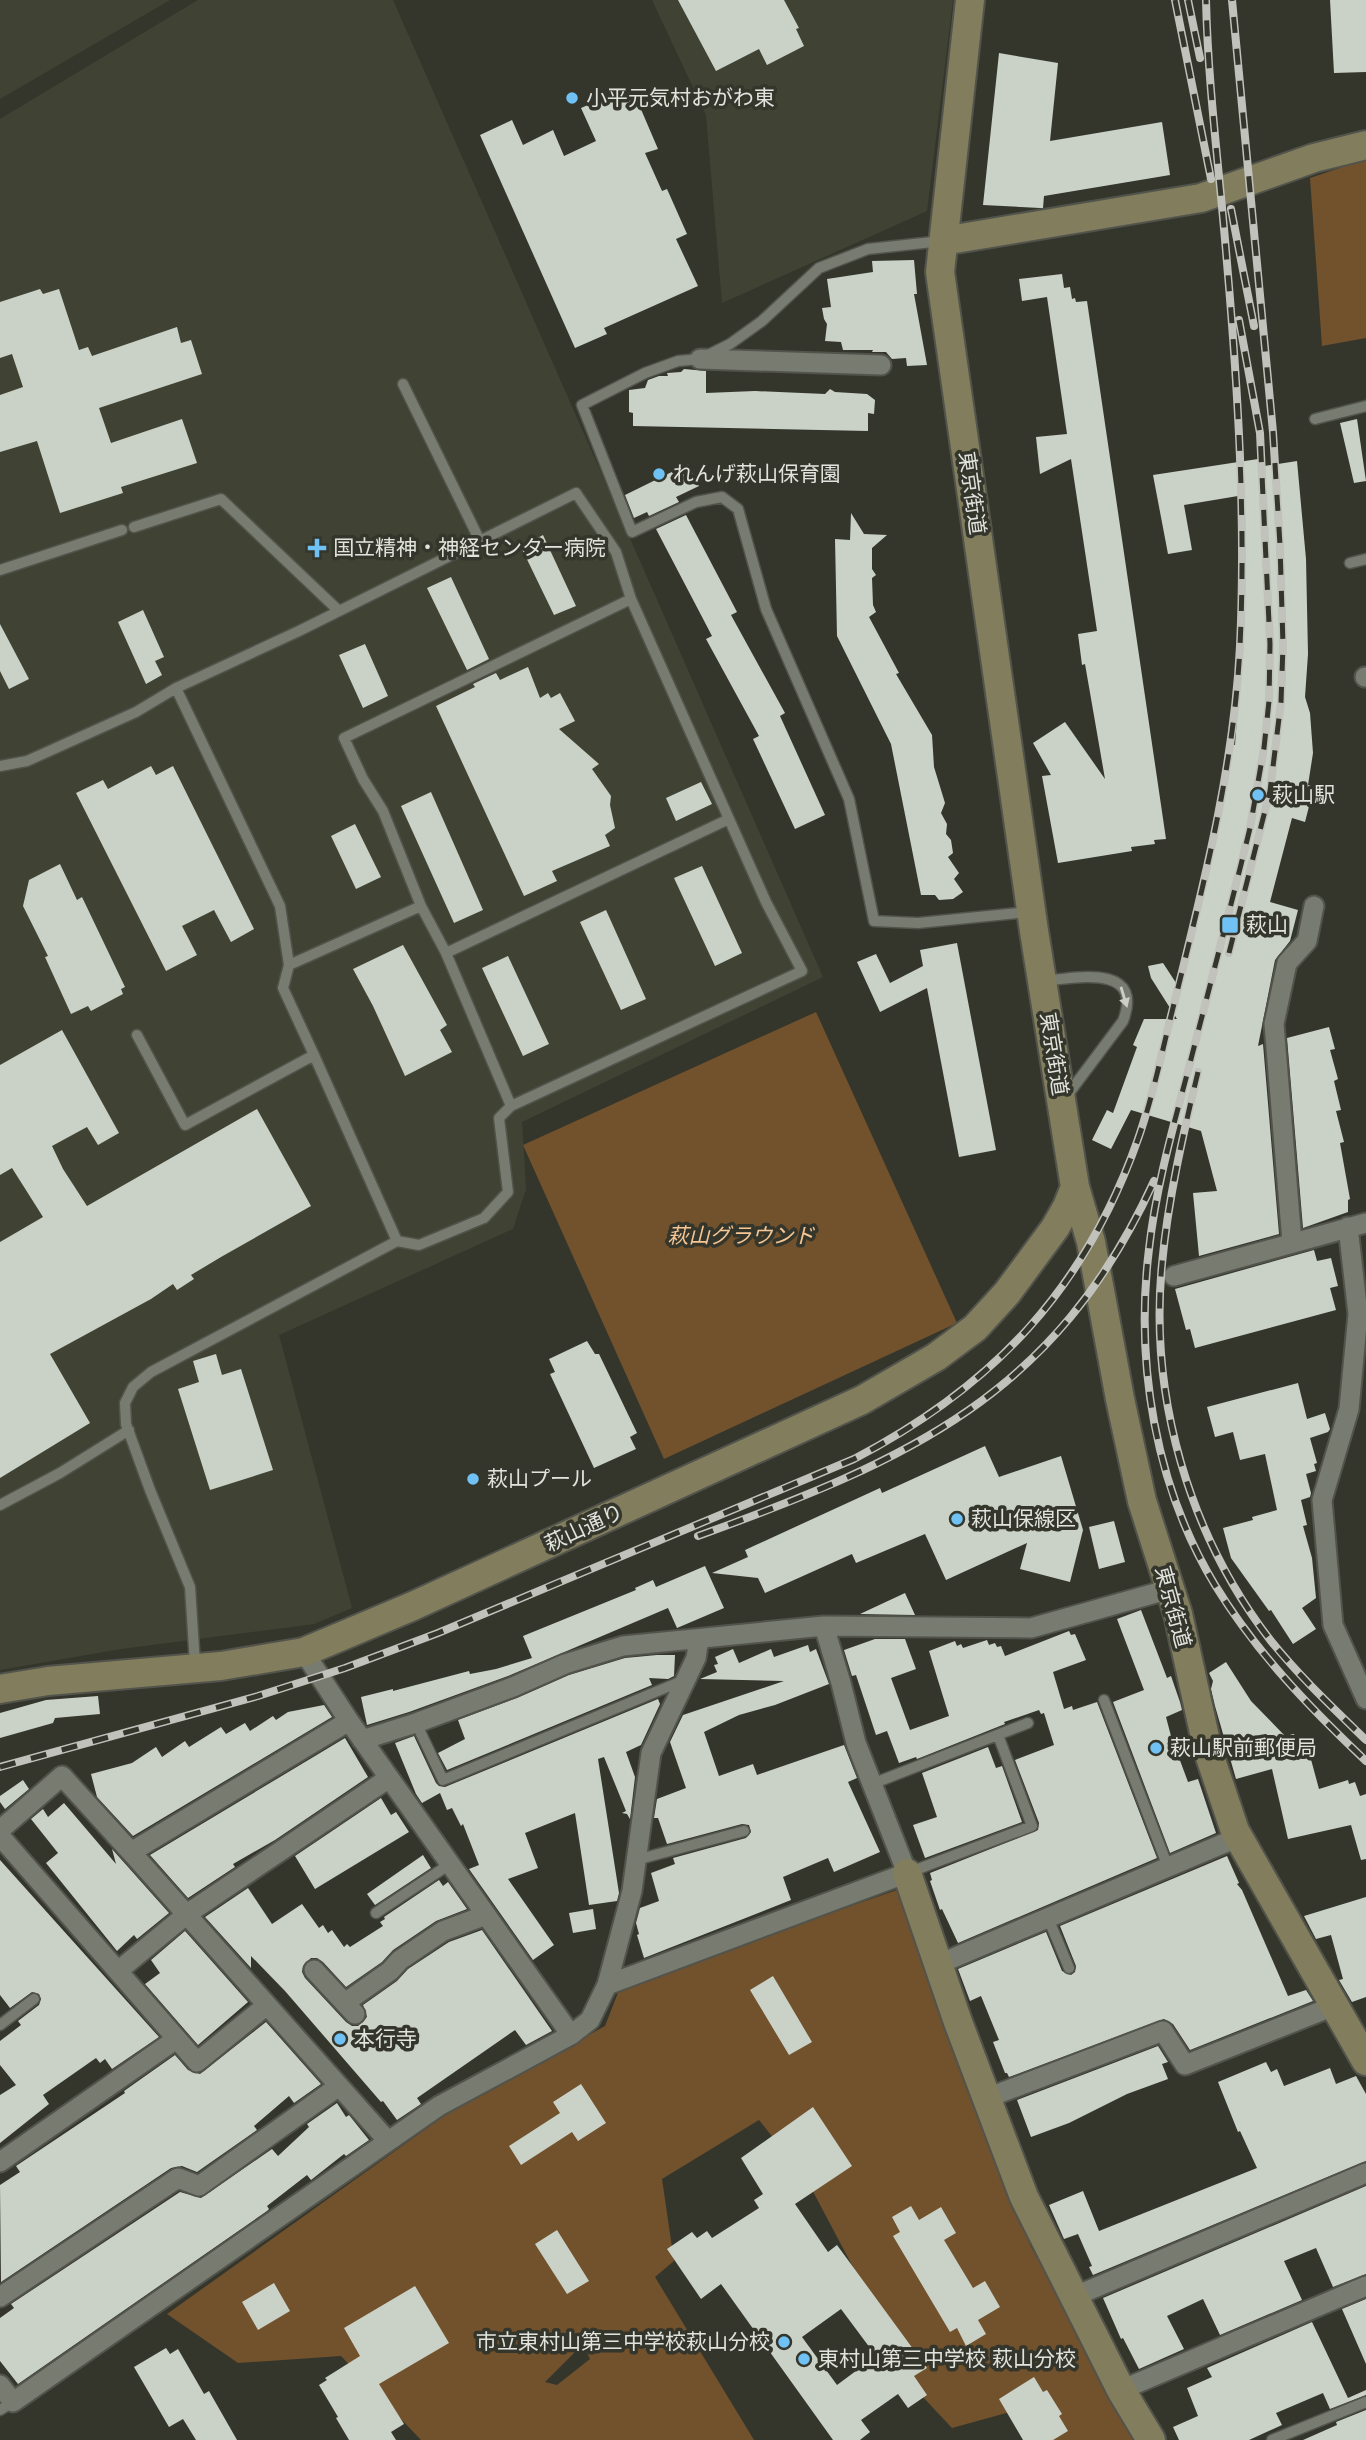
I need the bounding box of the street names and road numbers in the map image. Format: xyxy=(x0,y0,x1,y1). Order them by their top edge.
street label: 東京街道 xyxy=(953,450,991,536)
street label: 東京街道 xyxy=(1035,1010,1073,1098)
street label: 萩山通り xyxy=(540,1498,628,1558)
street label: 東京街道 xyxy=(1150,1563,1196,1651)

